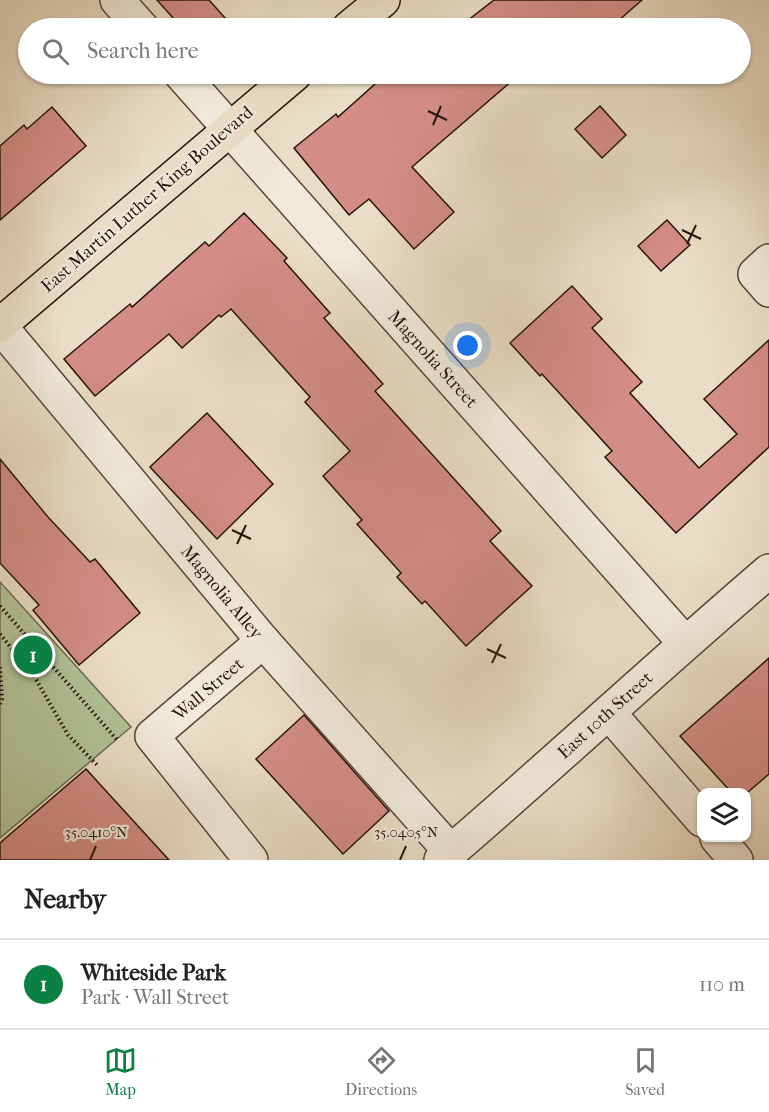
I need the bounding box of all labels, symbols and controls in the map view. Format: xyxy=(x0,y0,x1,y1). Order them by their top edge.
search box xyxy=(18,18,751,84)
icon: search xyxy=(39,35,72,68)
text: Search here xyxy=(87,38,199,64)
street label: East Martin Luther King Boulevard xyxy=(37,102,258,297)
street label: Magnolia Street xyxy=(383,306,482,413)
your location xyxy=(453,331,482,360)
street label: Magnolia Alley xyxy=(176,541,268,645)
pin: 1 xyxy=(14,632,52,678)
street label: Wall Street xyxy=(168,653,248,726)
street label: East 10th Street xyxy=(554,667,658,763)
map controls xyxy=(697,788,751,842)
button: layers xyxy=(697,788,751,842)
text: 35.0410°N xyxy=(65,823,128,841)
text: 35.0405°N xyxy=(374,823,439,841)
text: Nearby xyxy=(24,884,106,915)
text: Whiteside Park xyxy=(81,960,226,986)
text: 1 xyxy=(40,973,47,996)
text: 110 m xyxy=(699,973,745,996)
text: Park · Wall Street xyxy=(81,986,229,1009)
tab: Map xyxy=(104,1044,137,1099)
tab: Directions xyxy=(345,1044,417,1099)
tab: Saved xyxy=(625,1044,665,1099)

